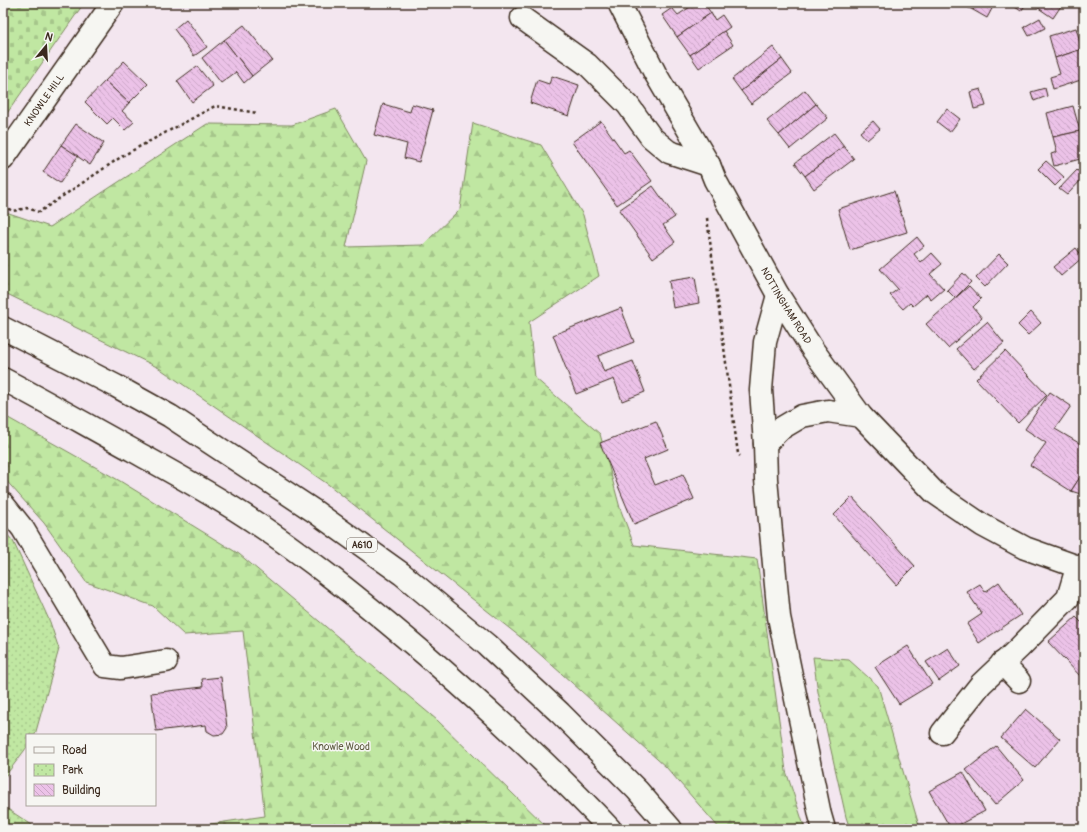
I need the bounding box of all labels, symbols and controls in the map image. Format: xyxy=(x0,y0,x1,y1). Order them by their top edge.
north arrow xyxy=(26,26,66,66)
text: N xyxy=(43,30,55,44)
street label: KNOWLE HILL xyxy=(22,71,67,129)
street label: NOTTINGHAM ROAD xyxy=(758,265,814,346)
road number: A610 xyxy=(347,538,377,552)
legend xyxy=(26,734,156,806)
park label: Knowle Wood xyxy=(312,741,370,753)
text: Road xyxy=(62,743,87,758)
text: Park xyxy=(62,763,83,778)
text: Building xyxy=(62,783,101,798)

